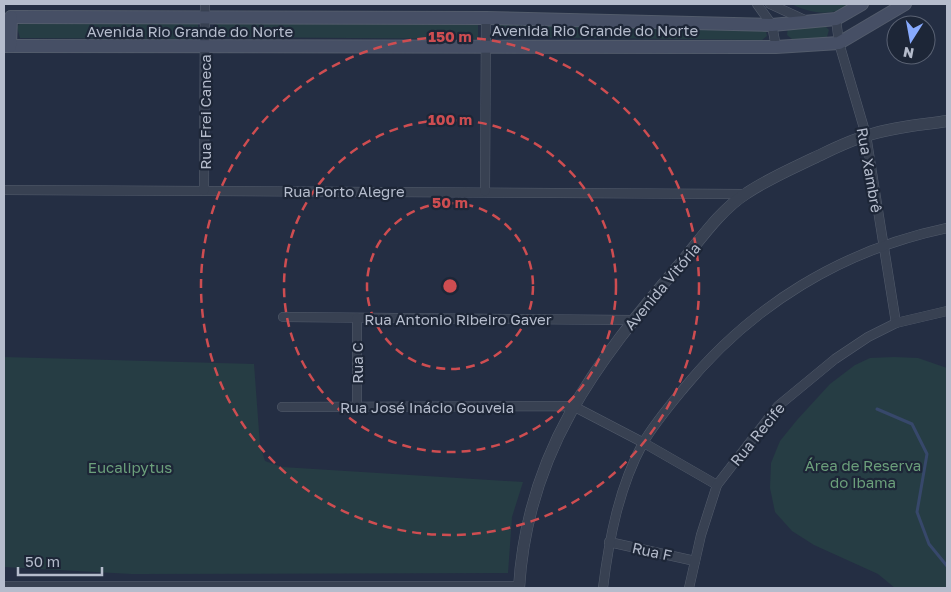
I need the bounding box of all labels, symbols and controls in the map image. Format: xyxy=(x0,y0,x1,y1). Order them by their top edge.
north arrow xyxy=(886,15,936,65)
street label: Avenida Rio Grande do Norte xyxy=(492,21,699,39)
street label: Avenida Rio Grande do Norte xyxy=(87,22,294,40)
text: 150 m xyxy=(428,27,472,45)
text: N xyxy=(902,44,915,63)
street label: Rua Frei Caneca xyxy=(196,54,214,170)
text: 100 m xyxy=(428,110,472,128)
street label: Rua Xambrê xyxy=(854,126,886,214)
street label: Rua Porto Alegre xyxy=(283,182,405,200)
text: 50 m xyxy=(432,193,468,211)
street label: Avenida Vitória xyxy=(620,239,704,333)
centre of rings xyxy=(441,277,459,295)
street label: Rua Antonio Ribeiro Gaver xyxy=(364,310,552,328)
street label: Rua C xyxy=(348,342,366,384)
street label: Rua José Inácio Gouveia xyxy=(340,398,514,416)
street label: Rua Recife xyxy=(726,399,788,469)
park label: Área de Reserva do Ibama xyxy=(805,456,921,491)
park label: Eucalipytus xyxy=(88,458,172,476)
street label: Rua F xyxy=(630,538,674,564)
scale bar xyxy=(18,544,101,576)
text: 50 m xyxy=(25,552,60,570)

